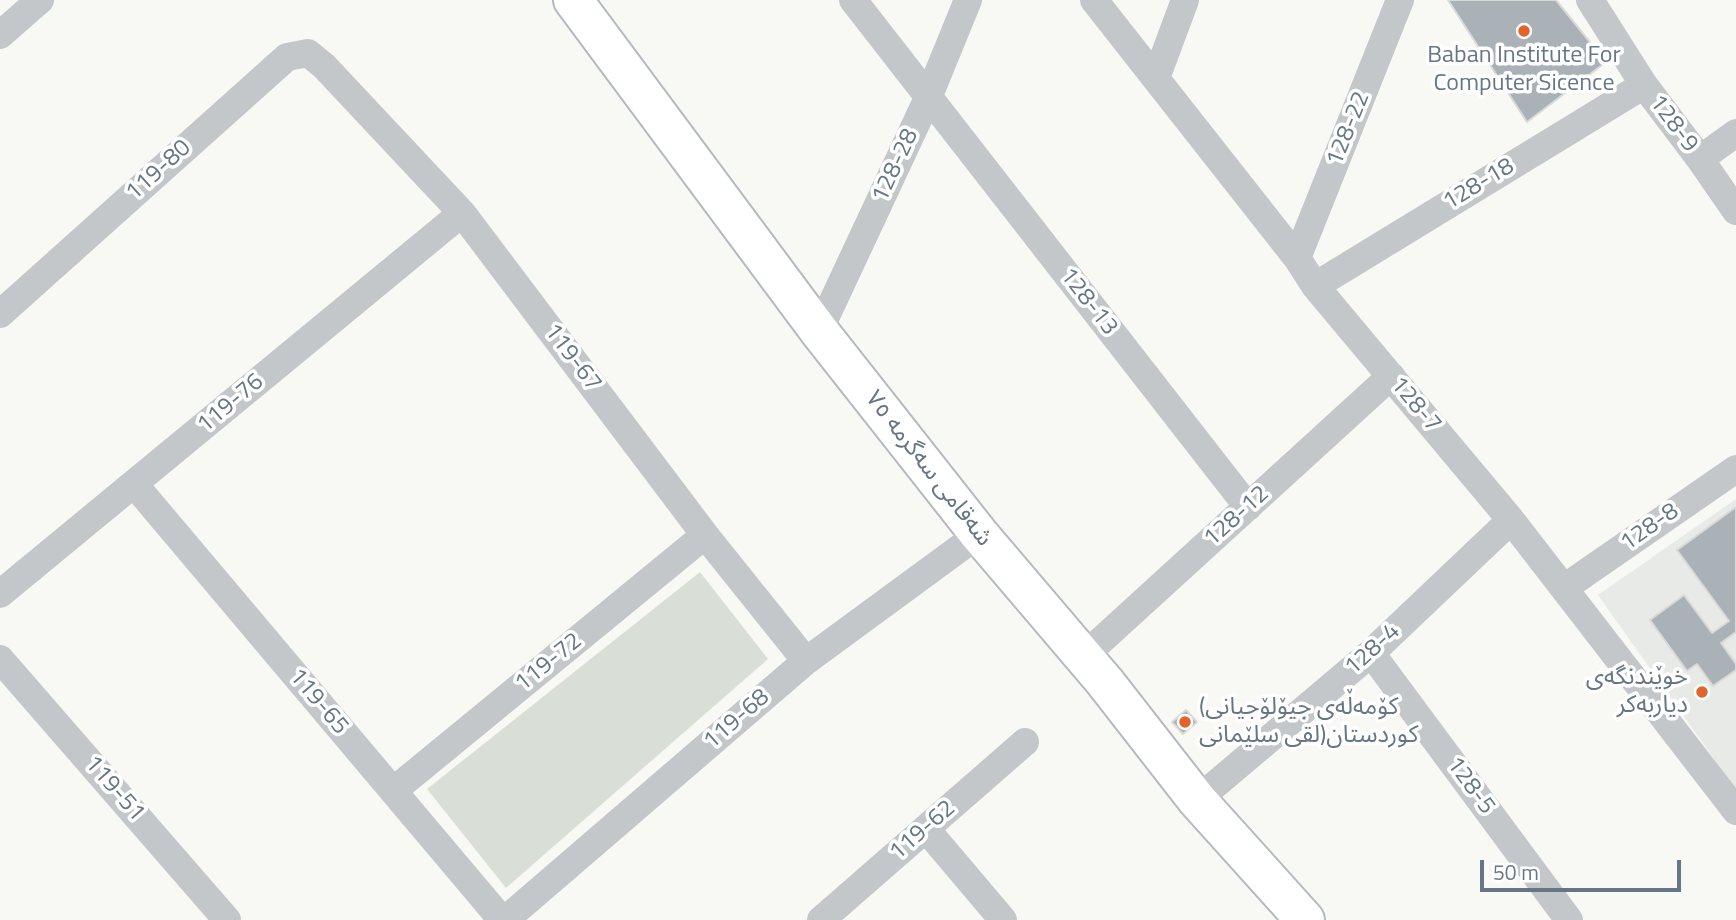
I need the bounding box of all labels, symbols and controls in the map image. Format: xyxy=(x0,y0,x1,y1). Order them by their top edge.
marker: Baban Institute For Computer Sicence xyxy=(1516,23,1532,39)
place label: Baban Institute For Computer Sicence xyxy=(1427,42,1621,98)
street label: 128-22 xyxy=(1321,88,1377,170)
street label: 128-9 xyxy=(1642,90,1704,158)
street label: 128-28 xyxy=(867,125,925,207)
street label: 119-80 xyxy=(120,134,198,208)
street label: 128-18 xyxy=(1438,153,1520,217)
street label: 128-13 xyxy=(1053,263,1123,341)
street label: 119-67 xyxy=(537,318,607,398)
street label: 119-76 xyxy=(192,368,270,440)
street label: 128-7 xyxy=(1383,371,1447,439)
street label: شەقامی سەگرمە ٧٥ xyxy=(858,385,998,553)
street label: 128-12 xyxy=(1198,480,1276,554)
street label: 128-8 xyxy=(1615,498,1685,558)
street label: 128-4 xyxy=(1339,618,1407,682)
street label: 119-72 xyxy=(510,627,588,699)
street label: 119-65 xyxy=(282,663,354,741)
place label: خوێندنگەی دیاربەکر xyxy=(1586,664,1688,720)
street label: 119-68 xyxy=(698,684,776,756)
marker: خوێندنگەی دیاربەکر xyxy=(1694,684,1710,700)
place label: (کۆمەڵەی جیۆلۆجیانی کوردستان(لقی سلێمانی xyxy=(1199,694,1418,750)
marker: (کۆمەڵەی جیۆلۆجیانی کوردستان(لقی سلێمانی xyxy=(1177,714,1193,730)
street label: 119-51 xyxy=(78,750,150,828)
street label: 128-5 xyxy=(1439,752,1501,820)
street label: 119-62 xyxy=(884,795,962,867)
scale bar xyxy=(1484,846,1685,890)
text: 50 m xyxy=(1493,856,1539,888)

